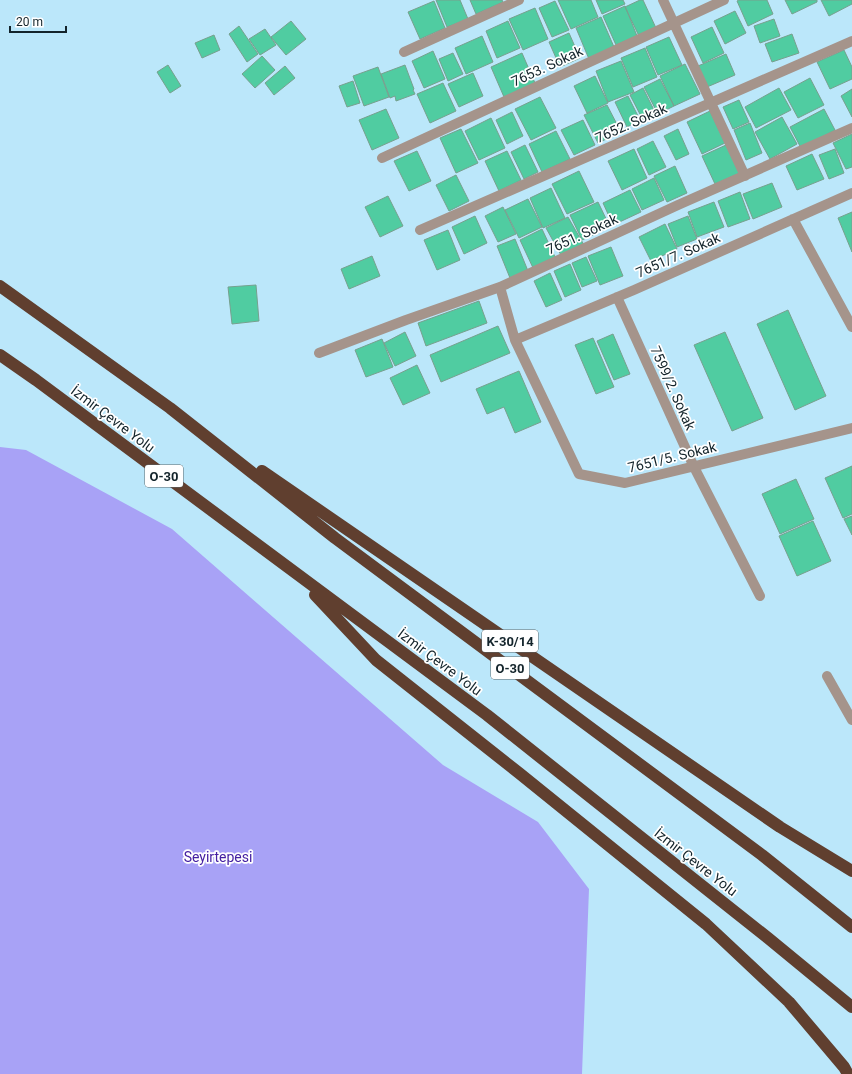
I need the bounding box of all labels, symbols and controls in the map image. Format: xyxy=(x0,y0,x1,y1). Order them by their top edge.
scale bar xyxy=(10,8,66,34)
text: 20 m xyxy=(16,15,43,29)
street label: 7653. Sokak xyxy=(509,42,586,89)
street label: 7652. Sokak xyxy=(593,100,670,146)
street label: 7651. Sokak xyxy=(544,210,621,257)
street label: 7651/7. Sokak xyxy=(633,229,723,281)
street label: 7599/2. Sokak xyxy=(647,343,699,433)
street label: İzmir Çevre Yolu xyxy=(68,382,158,456)
street label: 7651/5. Sokak xyxy=(626,438,719,476)
road number: O-30 xyxy=(145,465,183,487)
street label: İzmir Çevre Yolu xyxy=(395,625,485,699)
road number: K-30/14 xyxy=(482,630,538,652)
road number: O-30 xyxy=(491,657,529,679)
street label: İzmir Çevre Yolu xyxy=(651,825,741,899)
park label: Seyirtepesi xyxy=(184,849,252,865)

